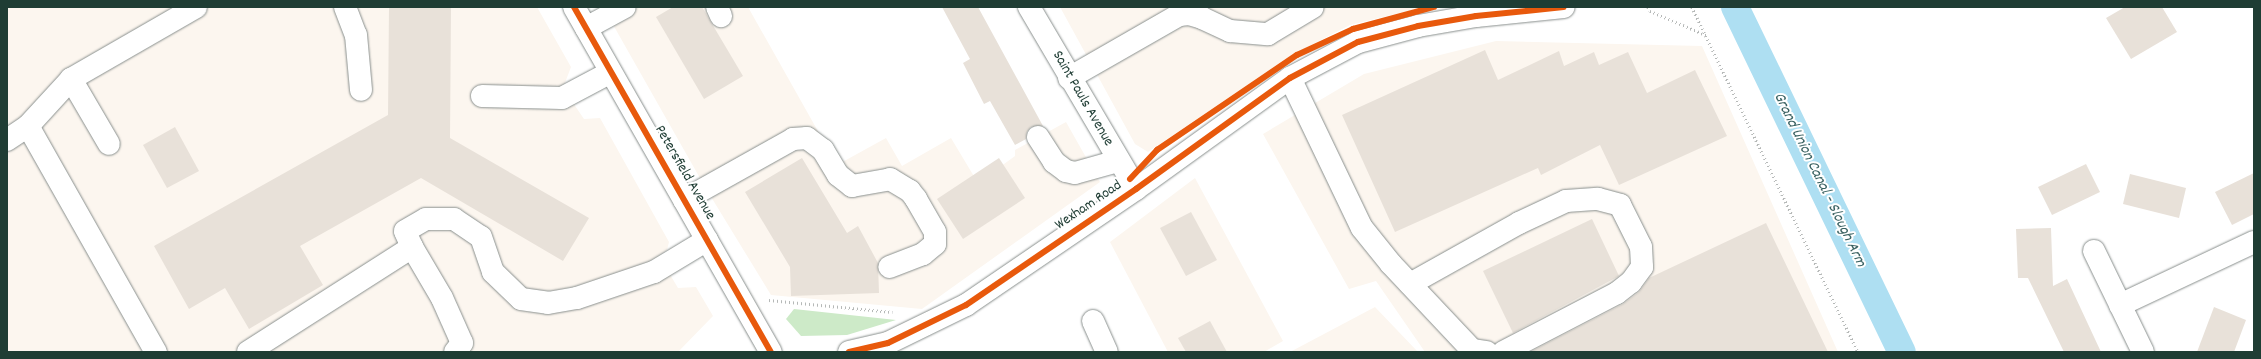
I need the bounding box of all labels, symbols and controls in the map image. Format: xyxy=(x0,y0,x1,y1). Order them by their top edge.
street label: Saint Pauls Avenue xyxy=(1047,48,1117,150)
water label: Grand Union Canal - Slough Arm xyxy=(1768,90,1870,270)
street label: Petersfield Avenue xyxy=(650,123,718,223)
street label: Wexham Road xyxy=(1052,177,1126,235)

